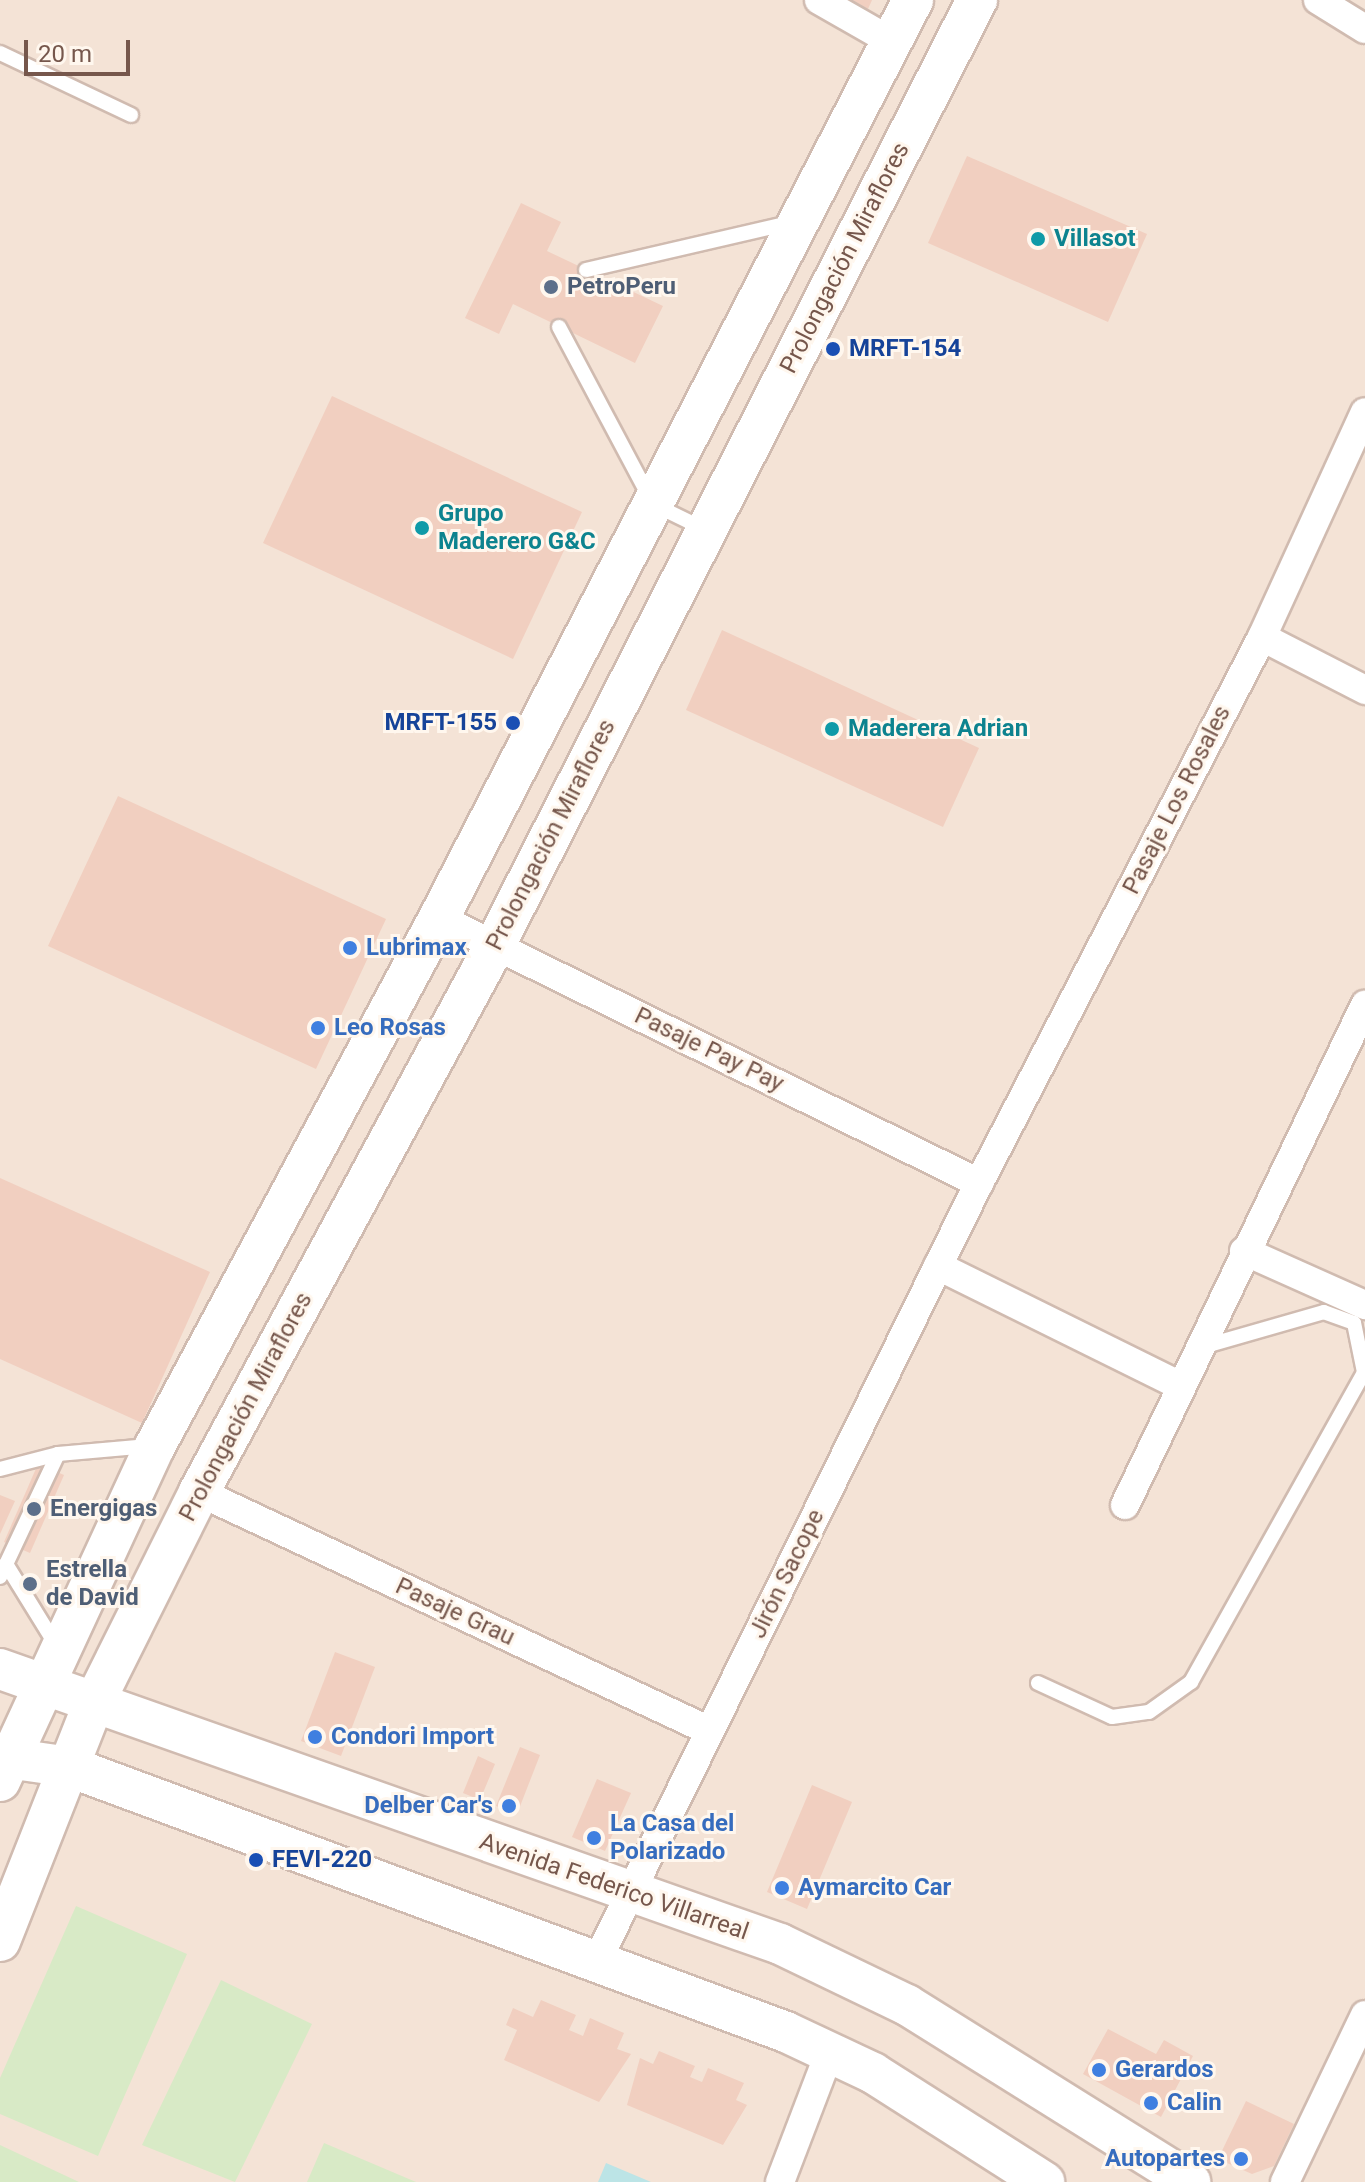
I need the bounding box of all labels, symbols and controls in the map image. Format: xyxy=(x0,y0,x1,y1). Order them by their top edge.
scale bar xyxy=(28,24,134,74)
text: 20 m xyxy=(38,40,92,68)
street label: Prolongación Miraflores xyxy=(774,138,916,378)
place label: Villasot xyxy=(1054,225,1136,253)
marker: Villasot xyxy=(1029,230,1047,248)
place label: PetroPeru xyxy=(567,273,676,301)
marker: PetroPeru xyxy=(542,278,560,296)
place label: MRFT-154 xyxy=(849,335,961,363)
marker: MRFT-154 xyxy=(824,340,842,358)
place label: Grupo Maderero G&C xyxy=(438,500,596,556)
marker: Grupo Maderero G&C xyxy=(413,519,431,537)
street label: Pasaje Los Rosales xyxy=(1117,701,1237,899)
place label: MRFT-155 xyxy=(385,709,497,737)
marker: MRFT-155 xyxy=(504,714,522,732)
street label: Prolongación Miraflores xyxy=(480,715,622,955)
place label: Maderera Adrian xyxy=(848,715,1028,743)
marker: Maderera Adrian xyxy=(823,720,841,738)
place label: Lubrimax xyxy=(366,934,467,962)
marker: Lubrimax xyxy=(341,939,359,957)
street label: Pasaje Pay Pay xyxy=(630,1001,788,1099)
place label: Leo Rosas xyxy=(334,1014,446,1042)
marker: Leo Rosas xyxy=(309,1019,327,1037)
street label: Prolongación Miraflores xyxy=(173,1288,319,1526)
place label: Energigas xyxy=(50,1495,157,1523)
marker: Energigas xyxy=(25,1500,43,1518)
street label: Jirón Sacope xyxy=(743,1505,831,1643)
place label: Estrella de David xyxy=(46,1556,139,1612)
street label: Pasaje Grau xyxy=(391,1572,519,1652)
marker: Estrella de David xyxy=(21,1575,39,1593)
place label: Condori Import xyxy=(331,1723,494,1751)
marker: Condori Import xyxy=(306,1728,324,1746)
place label: Delber Car's xyxy=(364,1792,493,1820)
marker: Delber Car's xyxy=(500,1797,518,1815)
place label: La Casa del Polarizado xyxy=(610,1810,734,1866)
street label: Avenida Federico Villarreal xyxy=(476,1827,752,1947)
marker: La Casa del Polarizado xyxy=(585,1829,603,1847)
place label: FEVI-220 xyxy=(272,1846,372,1874)
marker: FEVI-220 xyxy=(247,1851,265,1869)
place label: Aymarcito Car xyxy=(798,1874,951,1902)
marker: Aymarcito Car xyxy=(773,1879,791,1897)
place label: Gerardos xyxy=(1115,2056,1214,2084)
marker: Gerardos xyxy=(1090,2061,1108,2079)
place label: Calin xyxy=(1167,2089,1222,2117)
marker: Calin xyxy=(1142,2094,1160,2112)
place label: Autopartes xyxy=(1105,2145,1225,2173)
marker: Autopartes xyxy=(1232,2150,1250,2168)

